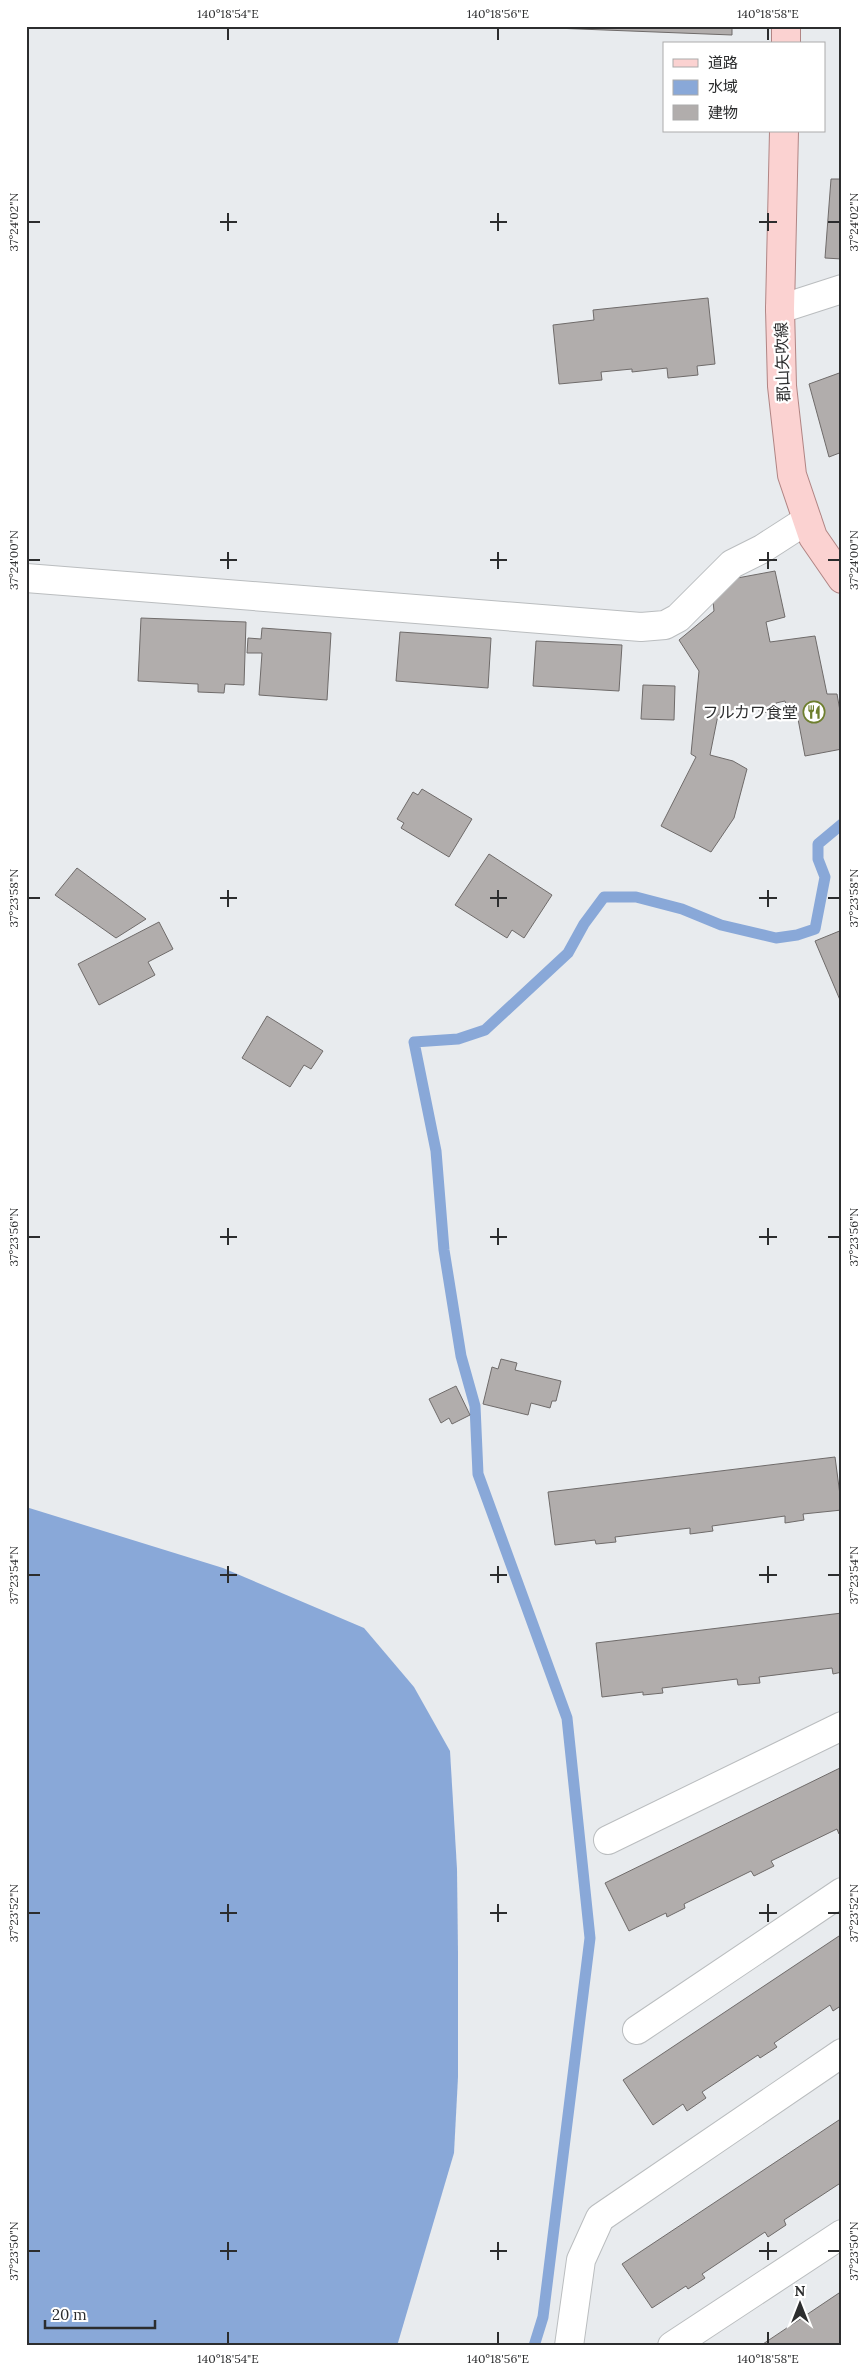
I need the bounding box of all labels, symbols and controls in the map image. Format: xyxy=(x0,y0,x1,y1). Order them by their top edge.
text: 140°18'54"E xyxy=(197,6,259,21)
text: 140°18'56"E xyxy=(467,6,529,21)
text: 140°18'58"E xyxy=(737,6,799,21)
legend xyxy=(663,42,826,132)
text: 道路 xyxy=(708,53,738,72)
text: 水域 xyxy=(708,77,738,96)
text: 建物 xyxy=(708,103,738,122)
text: 37°24'02"N xyxy=(6,193,21,251)
text: 37°24'02"N xyxy=(846,193,861,251)
street label: 郡山矢吹線 xyxy=(771,322,793,402)
text: 37°24'00"N xyxy=(6,530,21,590)
text: 37°24'00"N xyxy=(846,530,861,590)
restaurant icon: フルカワ食堂 xyxy=(802,700,826,724)
place label: フルカワ食堂 xyxy=(702,702,798,722)
text: 37°23'58"N xyxy=(6,869,21,927)
text: 37°23'58"N xyxy=(846,869,861,927)
text: 37°23'56"N xyxy=(6,1207,21,1267)
text: 37°23'56"N xyxy=(846,1207,861,1267)
text: 37°23'54"N xyxy=(6,1546,21,1604)
text: 37°23'54"N xyxy=(846,1546,861,1604)
text: 37°23'52"N xyxy=(6,1884,21,1942)
text: 37°23'52"N xyxy=(846,1884,861,1942)
text: 37°23'50"N xyxy=(6,2221,21,2281)
text: 37°23'50"N xyxy=(846,2221,861,2281)
north arrow xyxy=(776,2280,826,2330)
text: N xyxy=(795,2282,806,2300)
scale bar xyxy=(45,2297,155,2329)
text: 20 m xyxy=(52,2305,87,2324)
text: 140°18'54"E xyxy=(197,2351,259,2366)
text: 140°18'56"E xyxy=(467,2351,529,2366)
text: 140°18'58"E xyxy=(737,2351,799,2366)

